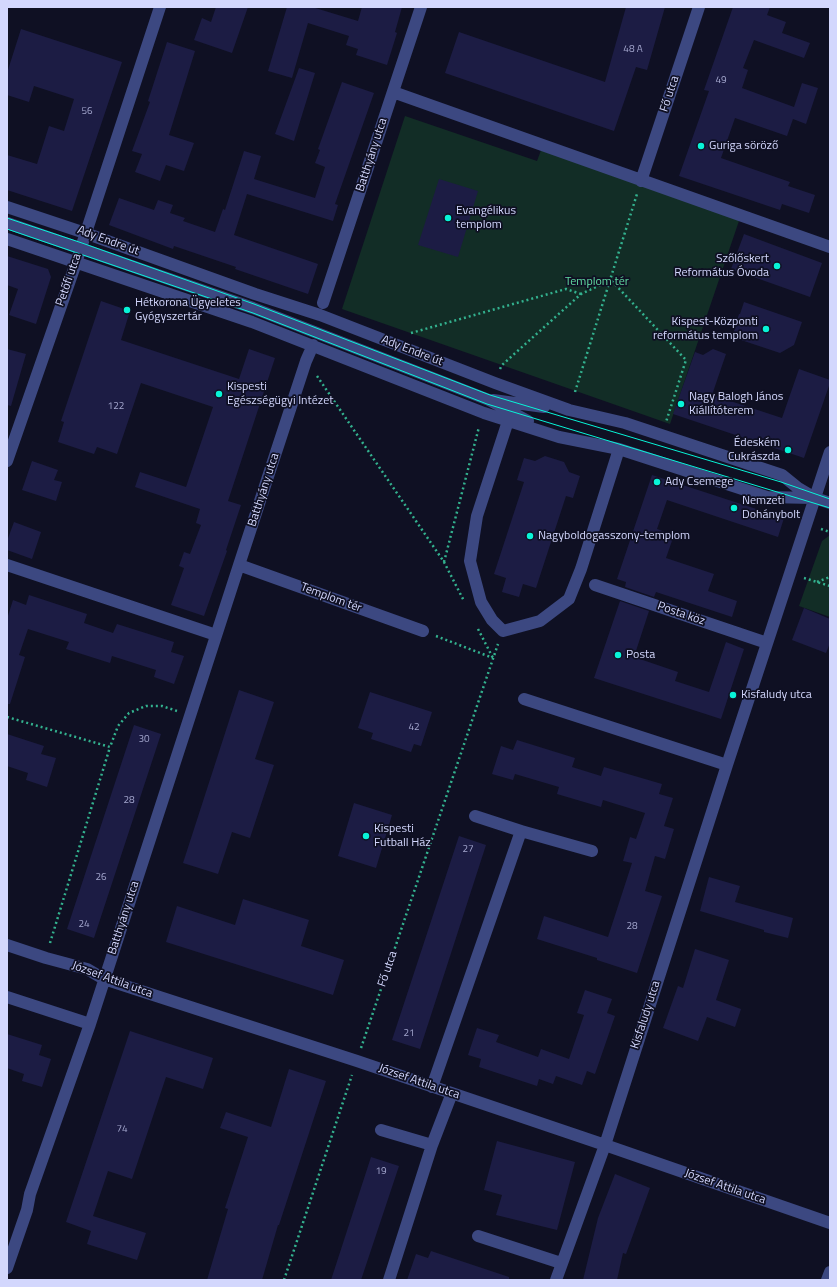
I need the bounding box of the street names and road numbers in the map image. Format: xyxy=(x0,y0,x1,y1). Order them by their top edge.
street label: Fő utca xyxy=(657,74,683,114)
street label: Batthyány utca xyxy=(353,116,391,194)
street label: Ady Endre út xyxy=(75,223,141,259)
street label: Petőfi utca xyxy=(53,252,85,308)
street label: Ady Endre út xyxy=(379,333,445,369)
street label: Batthyány utca xyxy=(245,451,283,529)
street label: Templom tér xyxy=(299,580,363,616)
street label: Posta köz xyxy=(655,599,707,629)
street label: Batthyány utca xyxy=(105,879,143,957)
street label: Fő utca xyxy=(375,949,401,989)
street label: József Attila utca xyxy=(70,959,154,1001)
street label: Kisfaludy utca xyxy=(628,979,664,1051)
street label: József Attila utca xyxy=(377,1061,461,1103)
street label: József Attila utca xyxy=(683,1166,767,1208)

